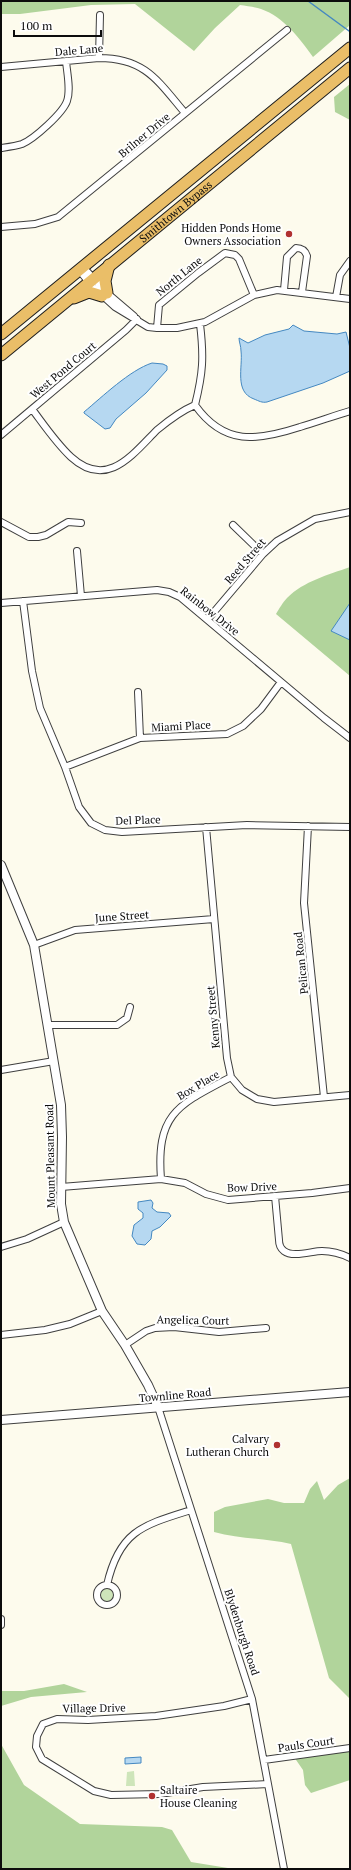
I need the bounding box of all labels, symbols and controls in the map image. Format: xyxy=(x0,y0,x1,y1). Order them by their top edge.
scale bar xyxy=(14,12,101,38)
text: 100 m xyxy=(20,18,53,33)
street label: Dale Lane xyxy=(54,41,104,59)
street label: Brilner Drive xyxy=(115,109,173,161)
street label: Smithtown Bypass xyxy=(136,177,215,246)
place label: Hidden Ponds Home Owners Association xyxy=(181,221,281,248)
marker: Hidden Ponds Home Owners Association xyxy=(284,229,294,239)
street label: North Lane xyxy=(153,253,205,299)
street label: West Pond Court xyxy=(27,338,99,402)
street label: Reed Street xyxy=(221,535,269,587)
street label: Rainbow Drive xyxy=(178,584,243,639)
street label: Miami Place xyxy=(151,717,212,735)
street label: Del Place xyxy=(115,812,161,828)
street label: June Street xyxy=(94,907,150,925)
street label: Pelican Road xyxy=(291,931,311,995)
street label: Kenny Street xyxy=(203,985,223,1049)
street label: Box Place xyxy=(174,1067,222,1103)
street label: Mount Pleasant Road xyxy=(42,1104,58,1208)
street label: Bow Drive xyxy=(227,1179,278,1195)
street label: Angelica Court xyxy=(156,1312,230,1328)
street label: Townline Road xyxy=(138,1385,212,1405)
place label: Calvary Lutheran Church xyxy=(186,1432,270,1459)
marker: Calvary Lutheran Church xyxy=(272,1440,282,1450)
street label: Blydenburgh Road xyxy=(221,1587,263,1677)
street label: Village Drive xyxy=(62,1700,126,1716)
street label: Pauls Court xyxy=(277,1733,335,1755)
place label: Saltaire House Cleaning xyxy=(160,1783,237,1810)
marker: Saltaire House Cleaning xyxy=(147,1791,157,1801)

